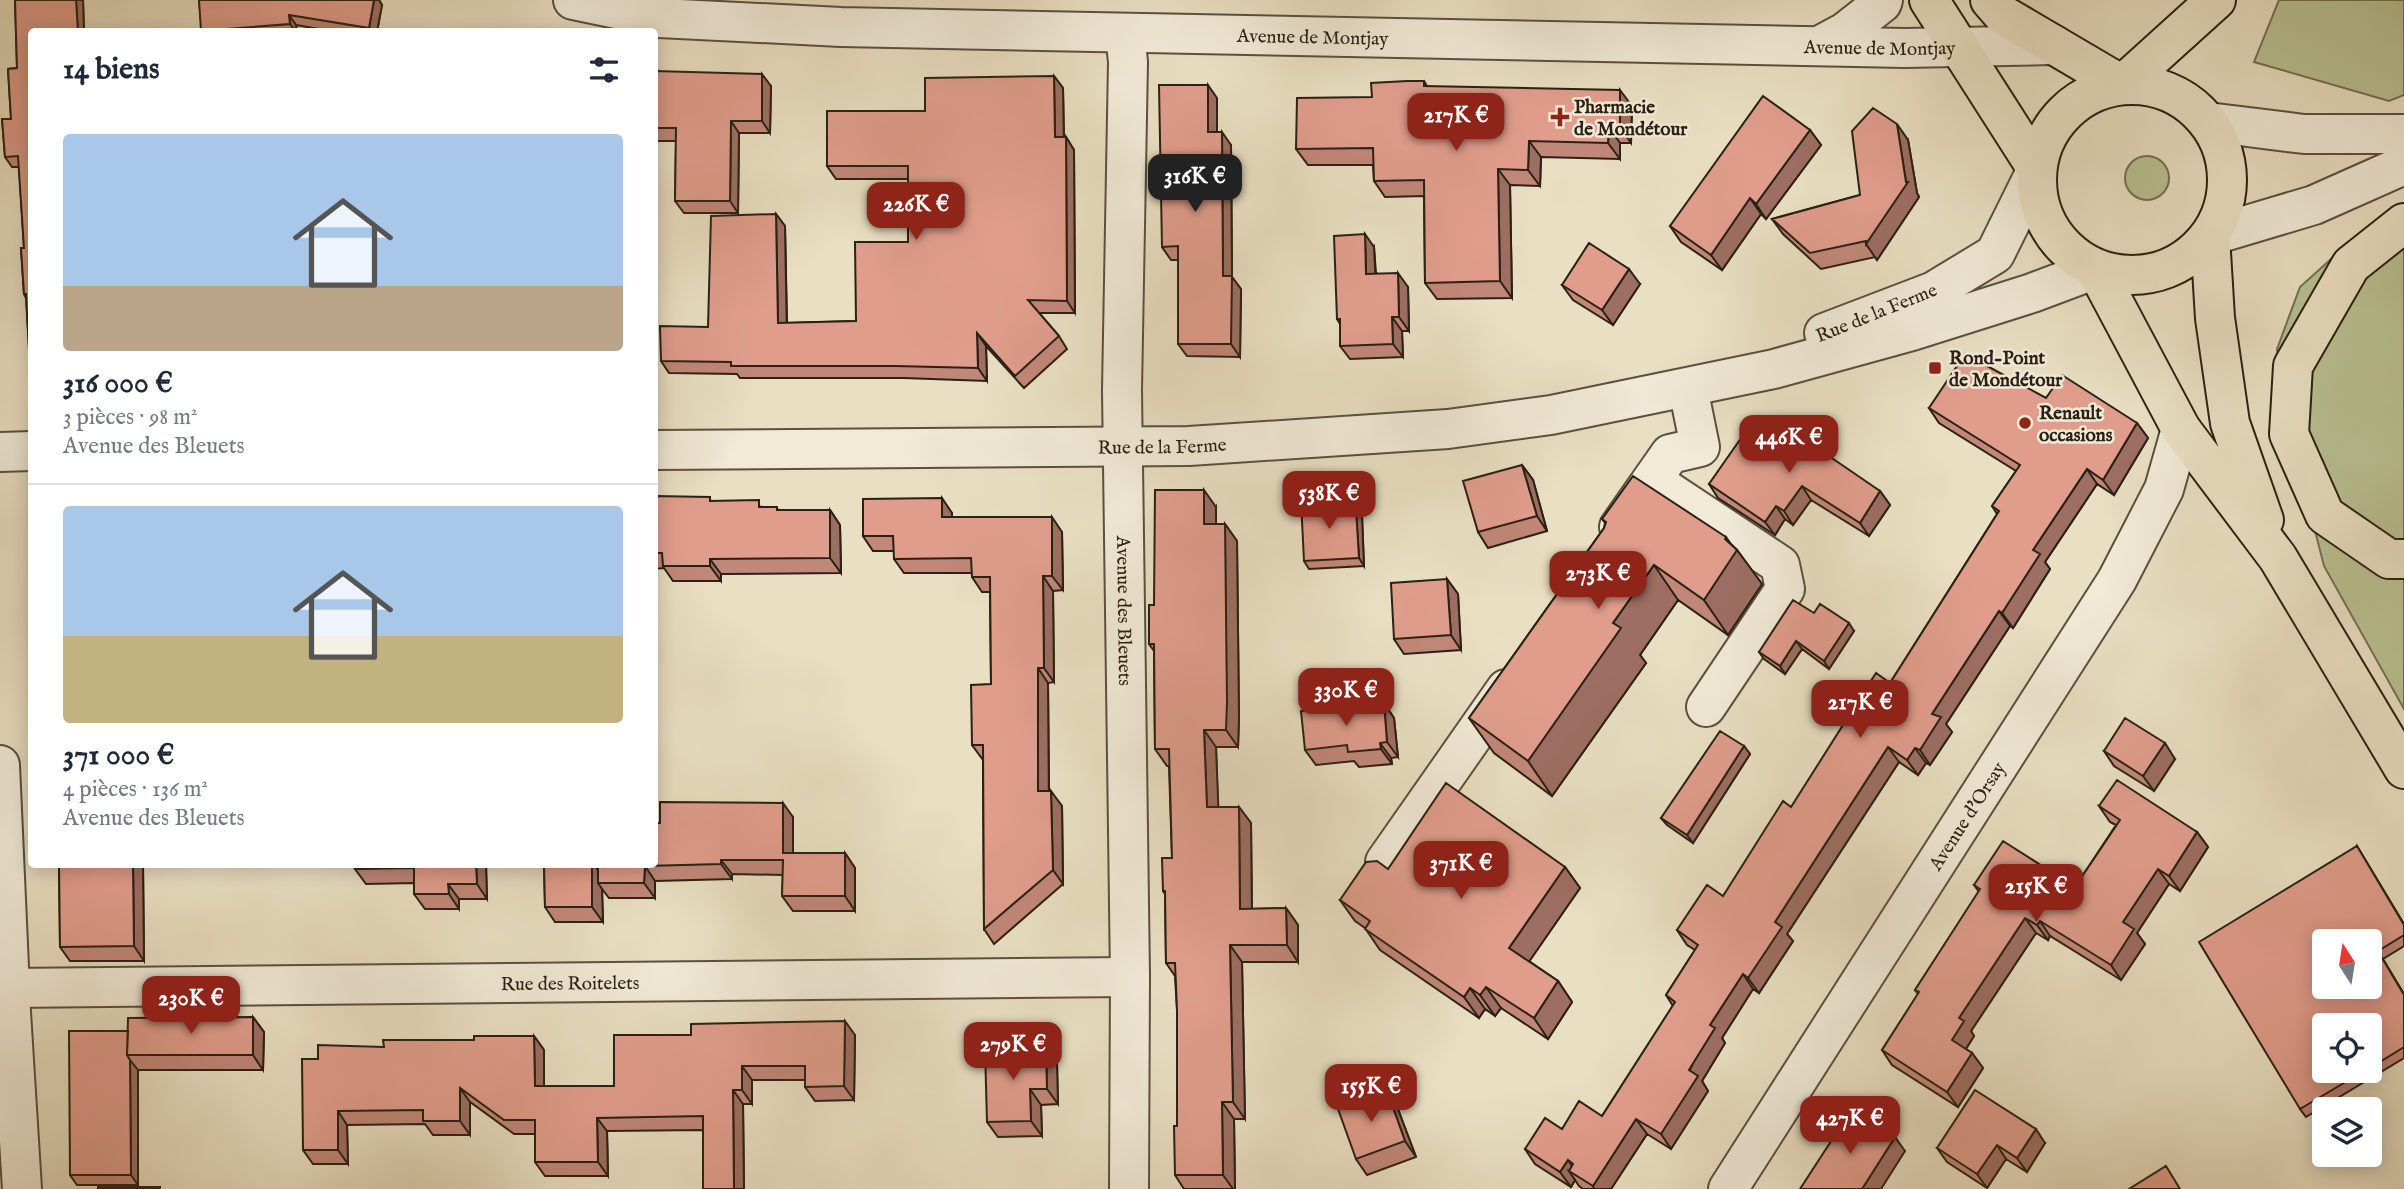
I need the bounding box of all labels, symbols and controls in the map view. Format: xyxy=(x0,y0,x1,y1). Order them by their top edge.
street label: Avenue de Montjay xyxy=(1236,25,1389,52)
street label: Avenue de Montjay xyxy=(1803,36,1956,62)
text: 14 biens xyxy=(63,51,160,89)
icon: filters xyxy=(585,51,623,89)
pin: 217K € xyxy=(1399,94,1513,153)
place label: Pharmacie de Mondétour xyxy=(1574,96,1688,142)
text: 217K € xyxy=(1423,101,1489,130)
marker: Pharmacie de Mondétour xyxy=(1552,109,1568,125)
pin: 316K € xyxy=(1138,154,1252,214)
text: 316K € xyxy=(1164,162,1226,191)
icon: home xyxy=(280,180,406,306)
pin: 226K € xyxy=(859,182,973,242)
text: 226K € xyxy=(883,190,949,219)
street label: Rue de la Ferme xyxy=(1813,279,1941,349)
place label: Rond-Point de Mondétour xyxy=(1949,347,2063,393)
marker: Rond-Point de Mondétour xyxy=(1927,360,1943,376)
text: 316 000 € xyxy=(63,365,173,403)
place label: Renault occasions xyxy=(2039,402,2113,448)
text: 3 pièces · 98 m² xyxy=(63,403,198,432)
marker: Renault occasions xyxy=(2017,415,2033,431)
pin: 446K € xyxy=(1732,416,1846,475)
text: 446K € xyxy=(1755,423,1823,452)
text: Avenue des Bleuets xyxy=(63,432,245,461)
street label: Rue de la Ferme xyxy=(1098,434,1227,461)
pin: 538K € xyxy=(1272,472,1386,531)
text: 538K € xyxy=(1298,479,1360,508)
street label: Avenue des Bleuets xyxy=(1110,535,1136,686)
icon: home xyxy=(280,552,406,678)
pin: 273K € xyxy=(1541,552,1655,611)
text: 273K € xyxy=(1565,559,1631,588)
pin: 330K € xyxy=(1289,668,1403,728)
text: 330K € xyxy=(1314,676,1378,705)
pin: 217K € xyxy=(1803,680,1917,740)
text: 217K € xyxy=(1827,688,1893,717)
text: 371 000 € xyxy=(63,737,174,775)
street label: Avenue d'Orsay xyxy=(1924,757,2012,876)
text: 4 pièces · 136 m² xyxy=(63,775,208,804)
text: Avenue des Bleuets xyxy=(63,804,245,833)
pin: 371K € xyxy=(1404,842,1518,901)
text: 371K € xyxy=(1429,849,1493,878)
pin: 215K € xyxy=(1979,864,2093,924)
text: 215K € xyxy=(2005,872,2067,901)
north arrow xyxy=(2312,929,2382,999)
map controls xyxy=(2312,929,2382,1167)
street label: Rue des Roitelets xyxy=(500,972,639,997)
pin: 230K € xyxy=(134,976,248,1036)
text: 230K € xyxy=(158,984,224,1013)
button: locate xyxy=(2312,1013,2382,1083)
pin: 279K € xyxy=(956,1023,1070,1082)
text: 279K € xyxy=(980,1030,1046,1059)
pin: 155K € xyxy=(1314,1064,1428,1124)
text: 155K € xyxy=(1341,1072,1401,1101)
pin: 427K € xyxy=(1793,1096,1907,1156)
button: layers xyxy=(2312,1097,2382,1167)
text: 427K € xyxy=(1816,1104,1884,1133)

